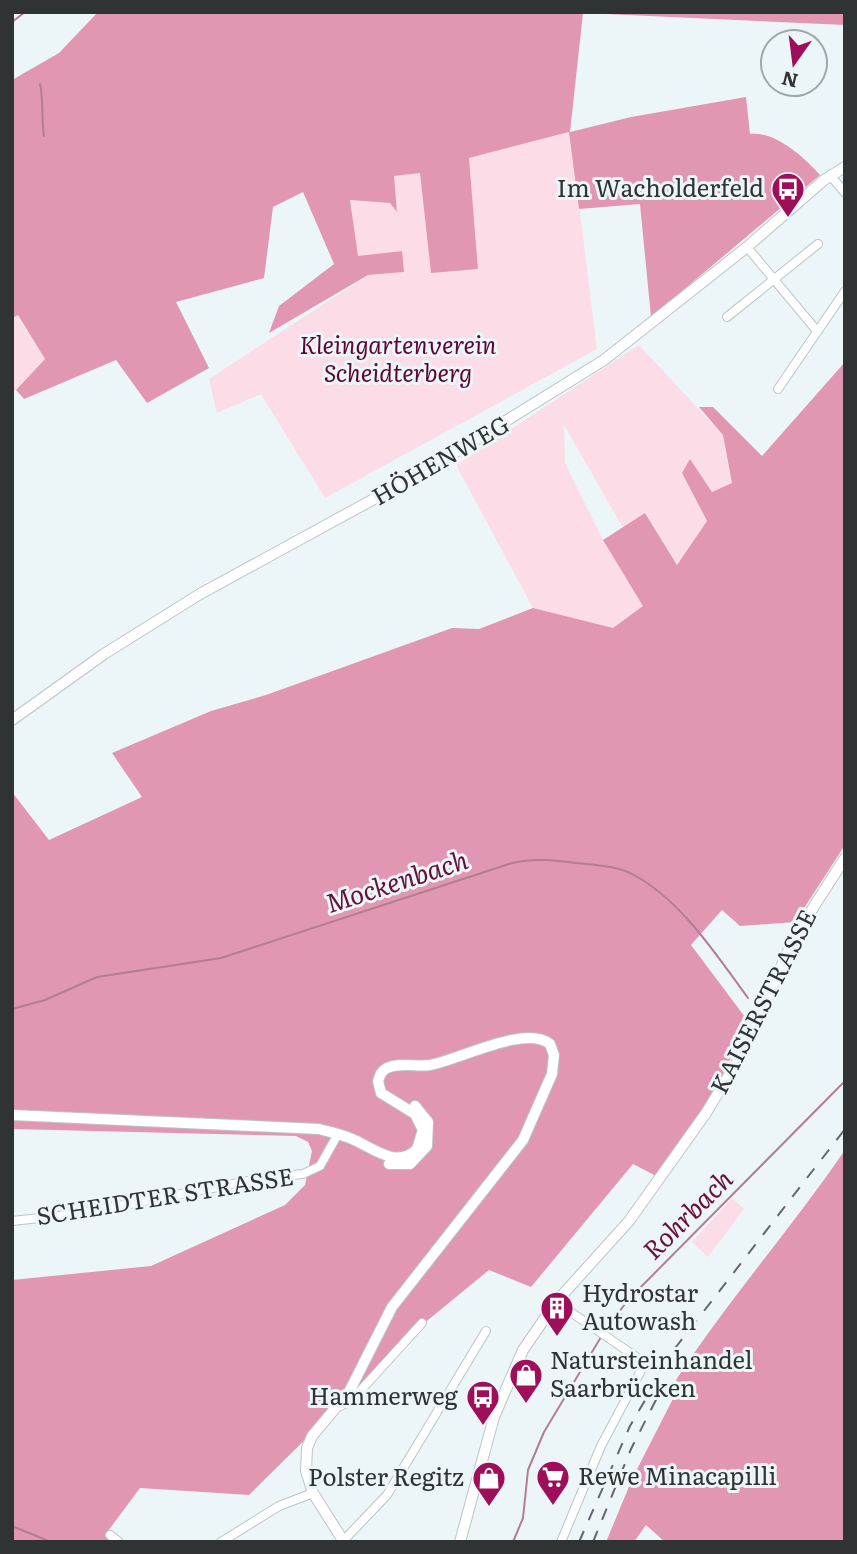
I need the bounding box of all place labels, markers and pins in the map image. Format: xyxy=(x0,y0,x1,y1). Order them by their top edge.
place label: Im Wacholderfeld xyxy=(557,169,764,204)
bus stop icon: Im Wacholderfeld xyxy=(769,170,807,219)
place label: Hydrostar Autowash xyxy=(582,1274,699,1337)
building icon: Hydrostar Autowash xyxy=(538,1289,576,1338)
place label: Natursteinhandel Saarbrücken xyxy=(550,1341,753,1404)
shop icon: Natursteinhandel Saarbrücken xyxy=(507,1356,545,1405)
place label: Hammerweg xyxy=(309,1377,459,1412)
bus stop icon: Hammerweg xyxy=(464,1378,502,1427)
place label: Rewe Minacapilli xyxy=(578,1457,776,1492)
place label: Polster Regitz xyxy=(308,1458,464,1493)
supermarket icon: Rewe Minacapilli xyxy=(534,1458,572,1507)
shop icon: Polster Regitz xyxy=(470,1459,508,1508)

